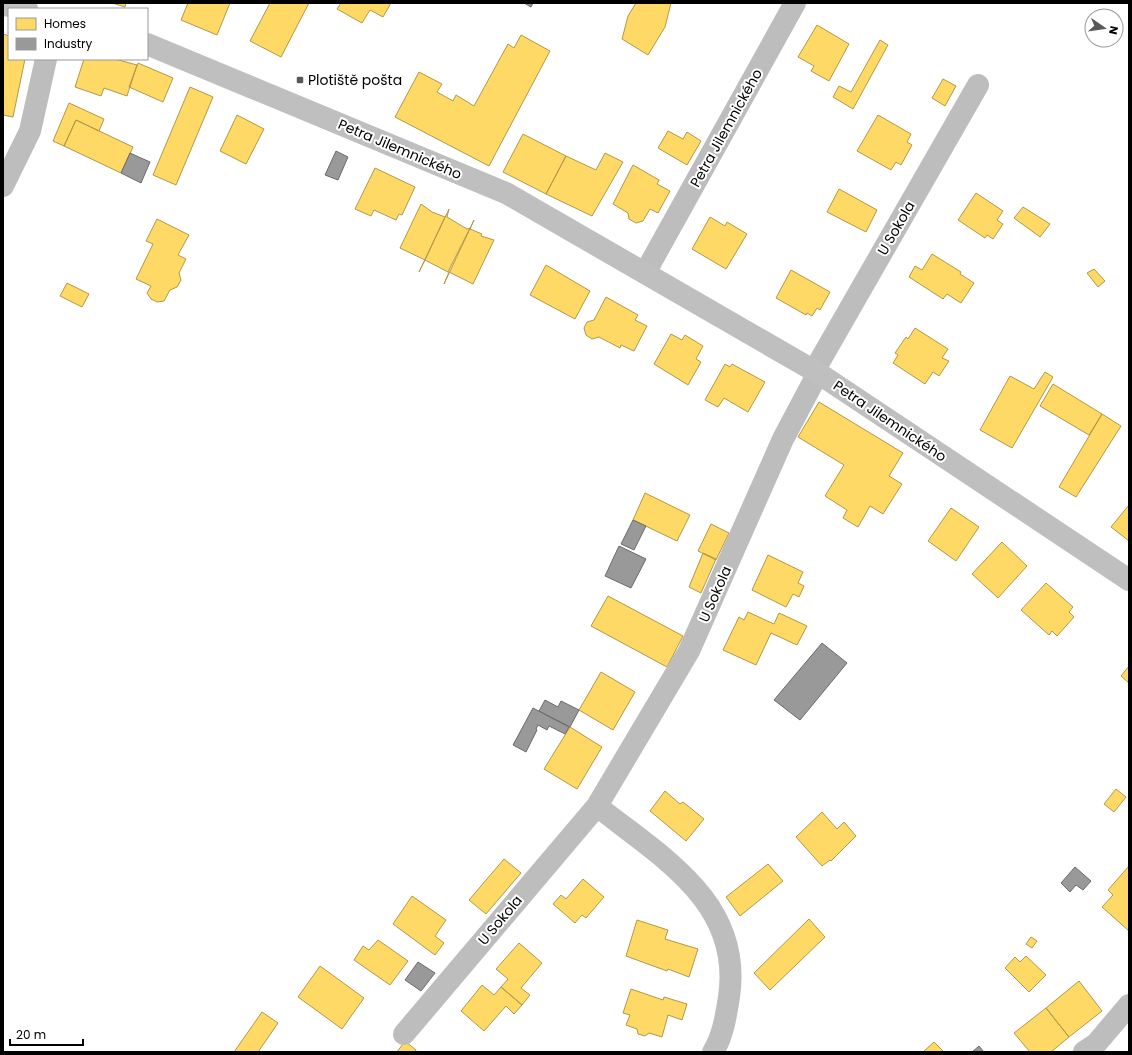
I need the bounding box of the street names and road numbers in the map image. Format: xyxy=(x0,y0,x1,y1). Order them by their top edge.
street label: Petra Jilemnického xyxy=(685,65,767,191)
street label: Petra Jilemnického xyxy=(335,114,465,184)
street label: U Sokola xyxy=(872,197,920,259)
street label: Petra Jilemnického xyxy=(830,376,951,466)
street label: U Sokola xyxy=(694,563,736,625)
street label: U Sokola xyxy=(473,891,527,949)

